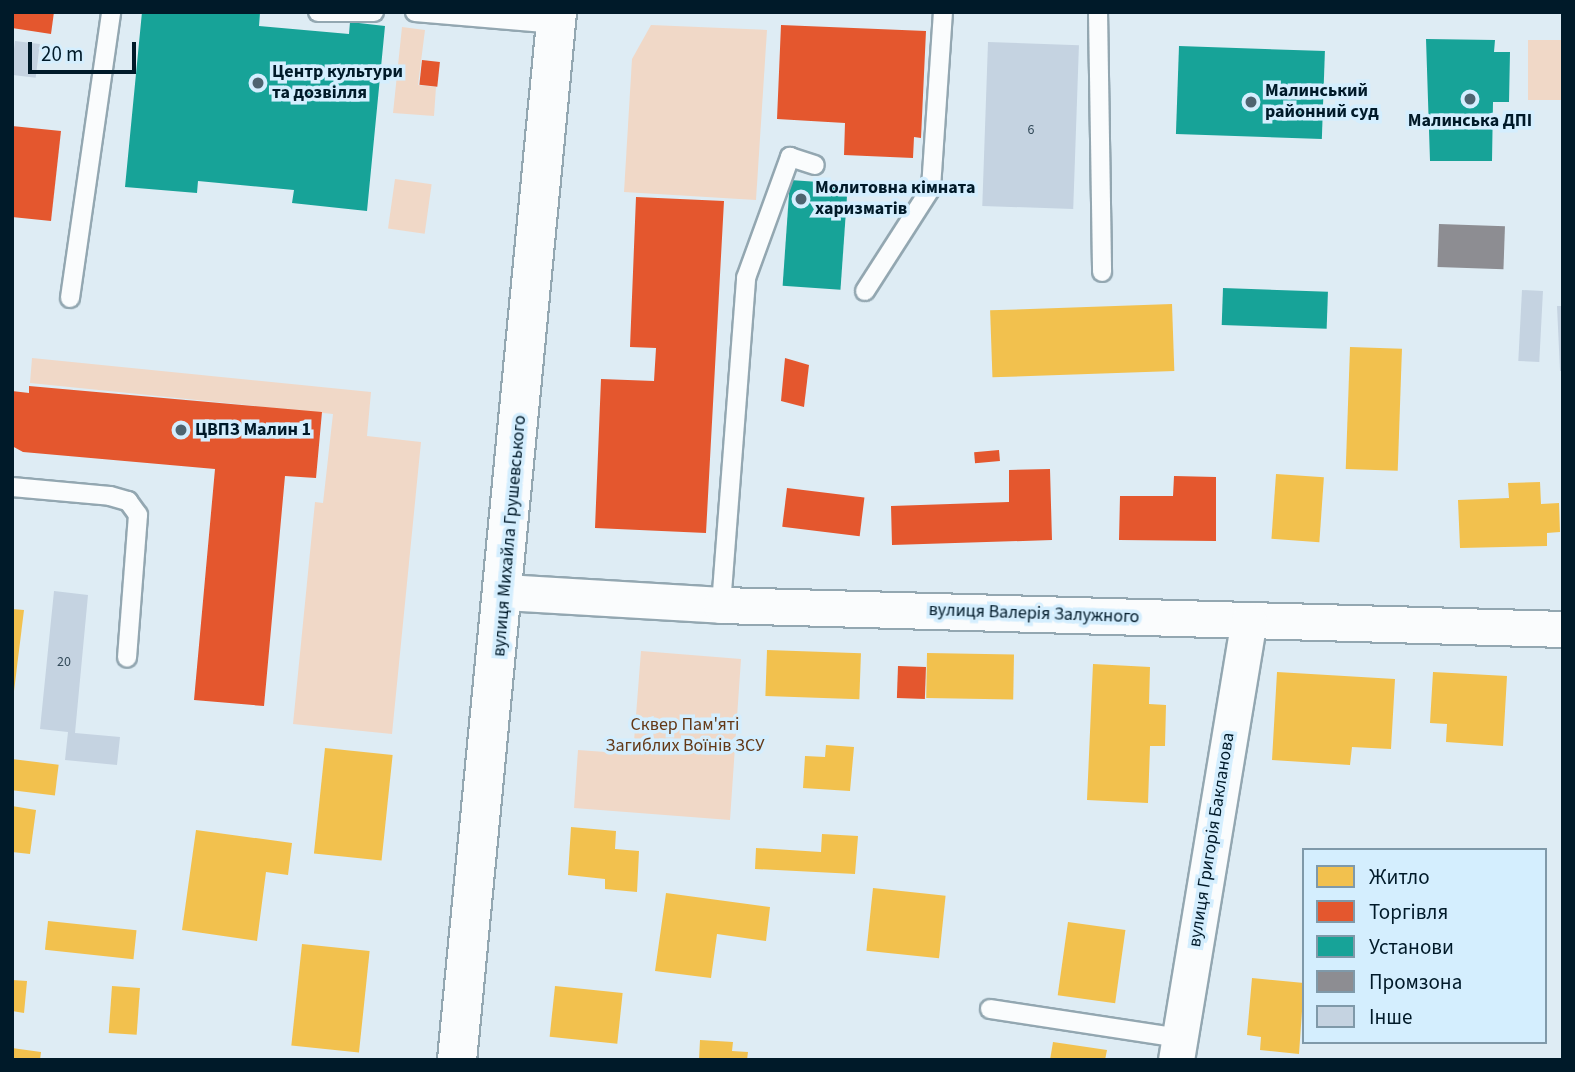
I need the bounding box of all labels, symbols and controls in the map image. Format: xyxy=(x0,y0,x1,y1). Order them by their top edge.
scale bar xyxy=(32,28,140,72)
text: 20 m xyxy=(41,39,83,69)
place label: Центр культури та дозвілля xyxy=(272,62,403,104)
marker: Центр культури та дозвілля xyxy=(250,75,266,91)
place label: Малинський районний суд xyxy=(1265,81,1379,124)
marker: Малинська ДПІ xyxy=(1462,91,1478,107)
marker: Малинський районний суд xyxy=(1243,94,1259,110)
place label: Малинська ДПІ xyxy=(1408,110,1532,132)
house number: 6 xyxy=(1028,122,1034,138)
place label: Молитовна кімната харизматів xyxy=(815,178,975,220)
marker: Молитовна кімната харизматів xyxy=(793,191,809,207)
street label: вулиця Михайла Грушевського xyxy=(489,414,531,658)
place label: ЦВПЗ Малин 1 xyxy=(195,419,311,441)
marker: ЦВПЗ Малин 1 xyxy=(173,422,189,438)
street label: вулиця Валерія Залужного xyxy=(928,600,1140,628)
house number: 20 xyxy=(57,654,71,670)
park label: Сквер Пам'яті Загиблих Воїнів ЗСУ xyxy=(606,715,764,758)
street label: вулиця Григорія Бакланова xyxy=(1184,731,1240,949)
legend xyxy=(1302,848,1547,1044)
text: Житло xyxy=(1369,862,1430,892)
text: Торгівля xyxy=(1369,897,1448,927)
text: Установи xyxy=(1369,932,1454,962)
text: Промзона xyxy=(1369,967,1462,997)
text: Інше xyxy=(1369,1002,1412,1032)

